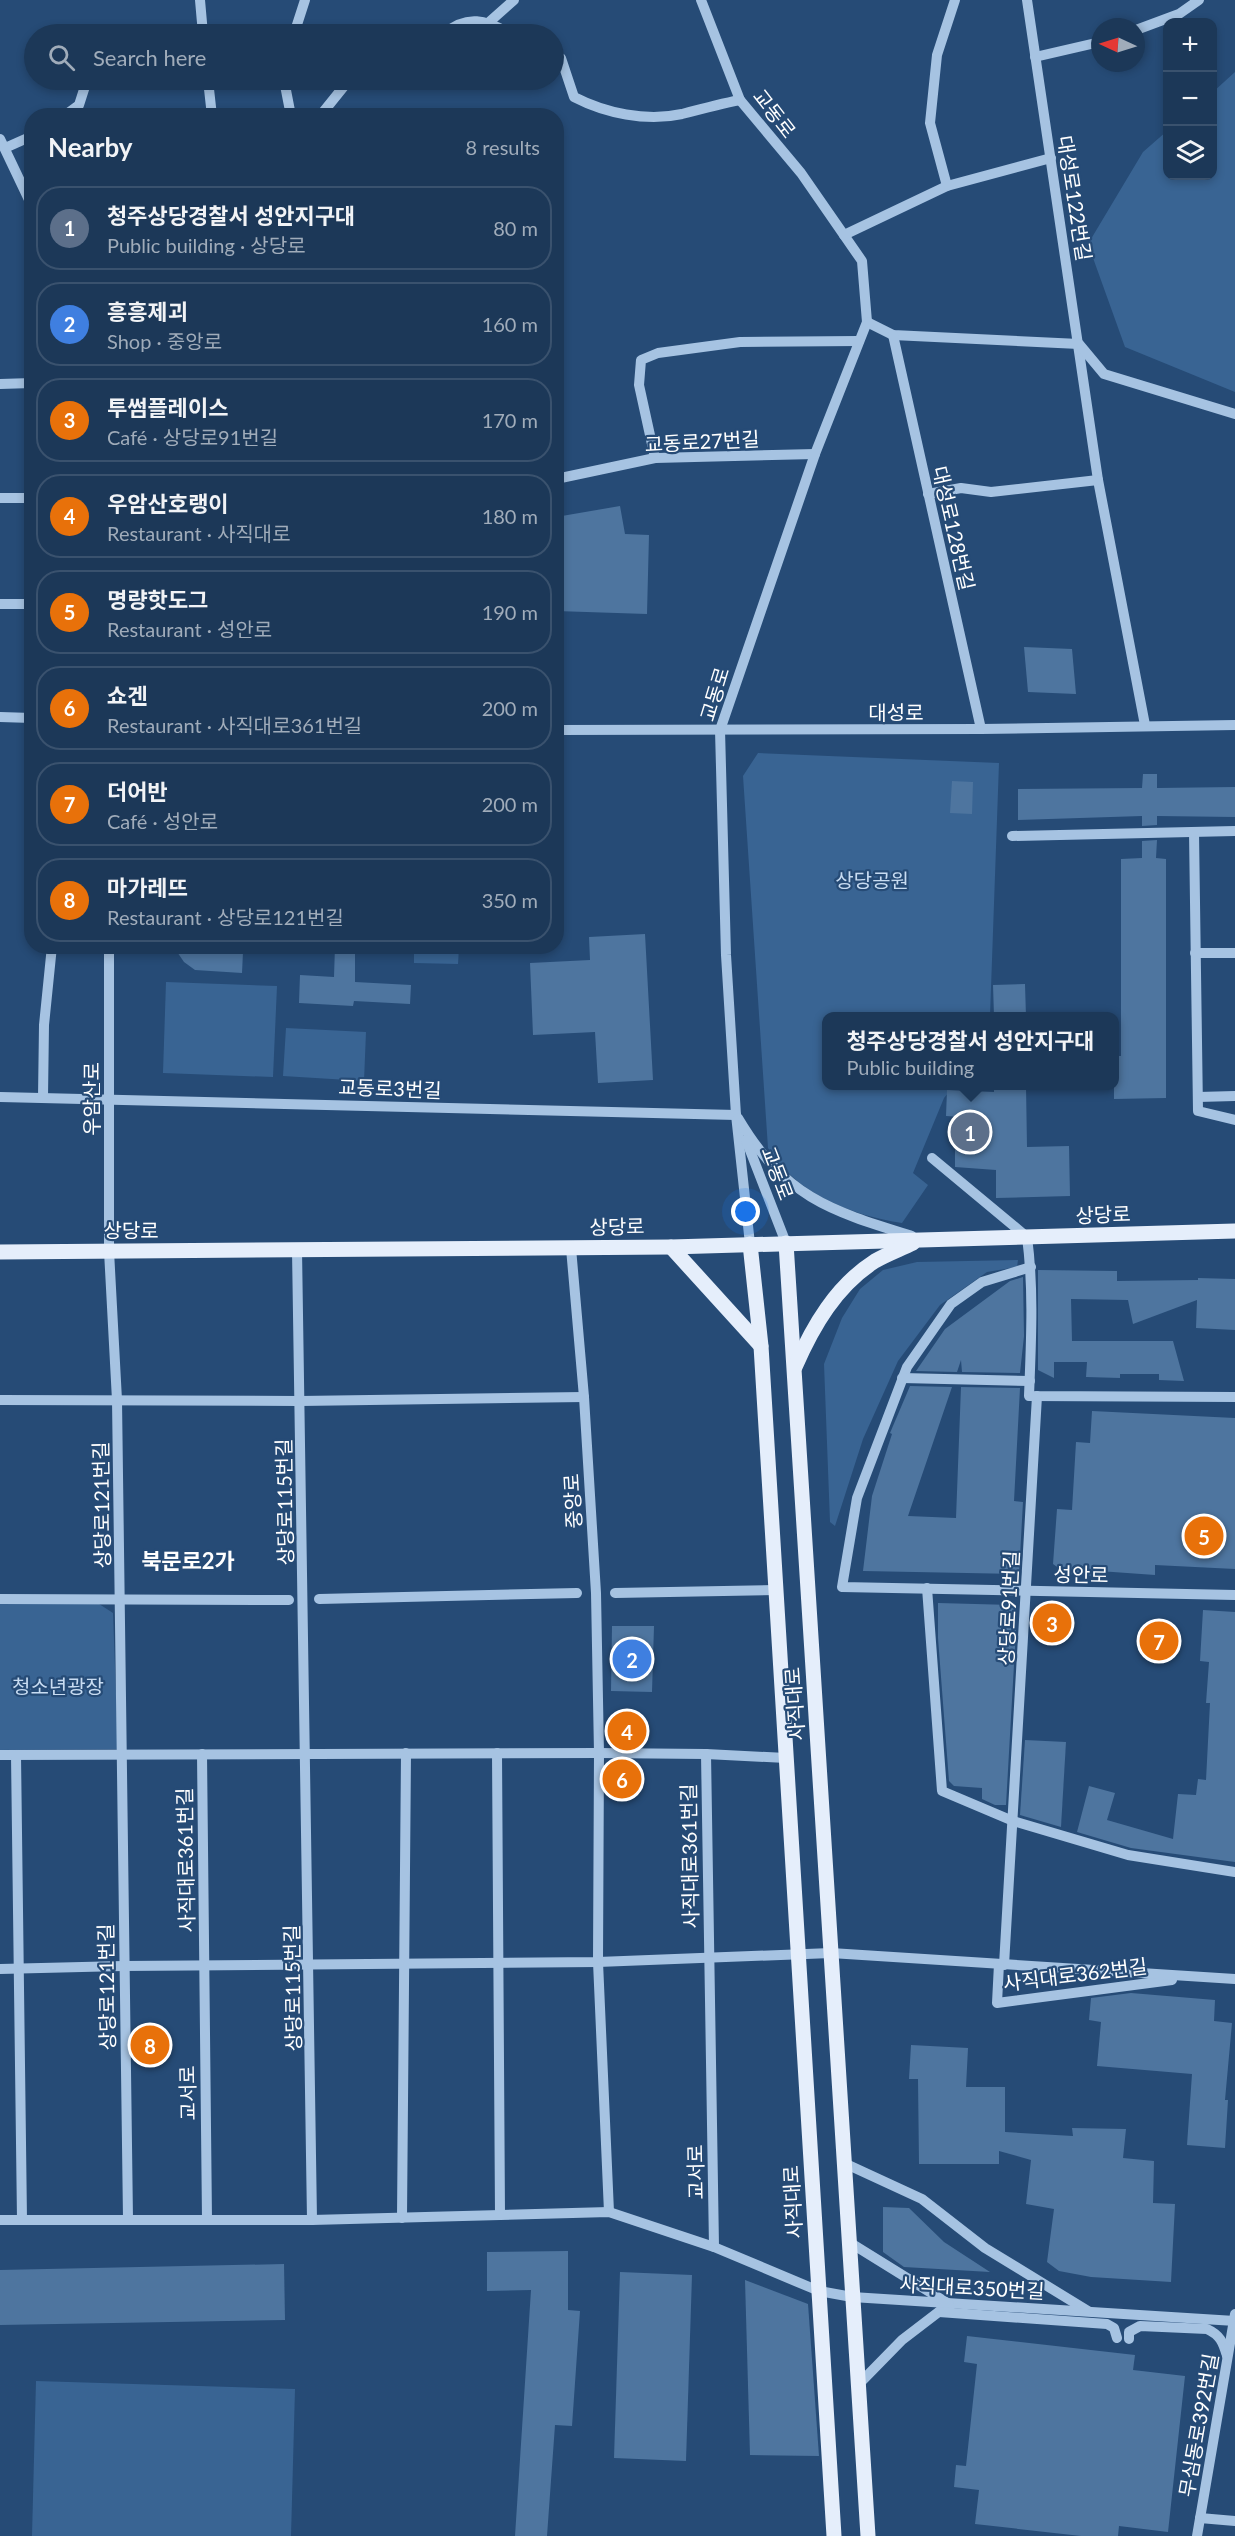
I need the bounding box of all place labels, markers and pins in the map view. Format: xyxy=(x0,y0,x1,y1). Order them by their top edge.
pin: 1 xyxy=(950,1110,990,1154)
pin: 5 xyxy=(1184,1514,1224,1558)
pin: 3 xyxy=(1032,1600,1072,1646)
pin: 7 xyxy=(1140,1618,1178,1664)
pin: 2 xyxy=(612,1636,652,1682)
pin: 4 xyxy=(608,1708,646,1754)
pin: 6 xyxy=(602,1756,642,1802)
pin: 8 xyxy=(130,2022,170,2068)

